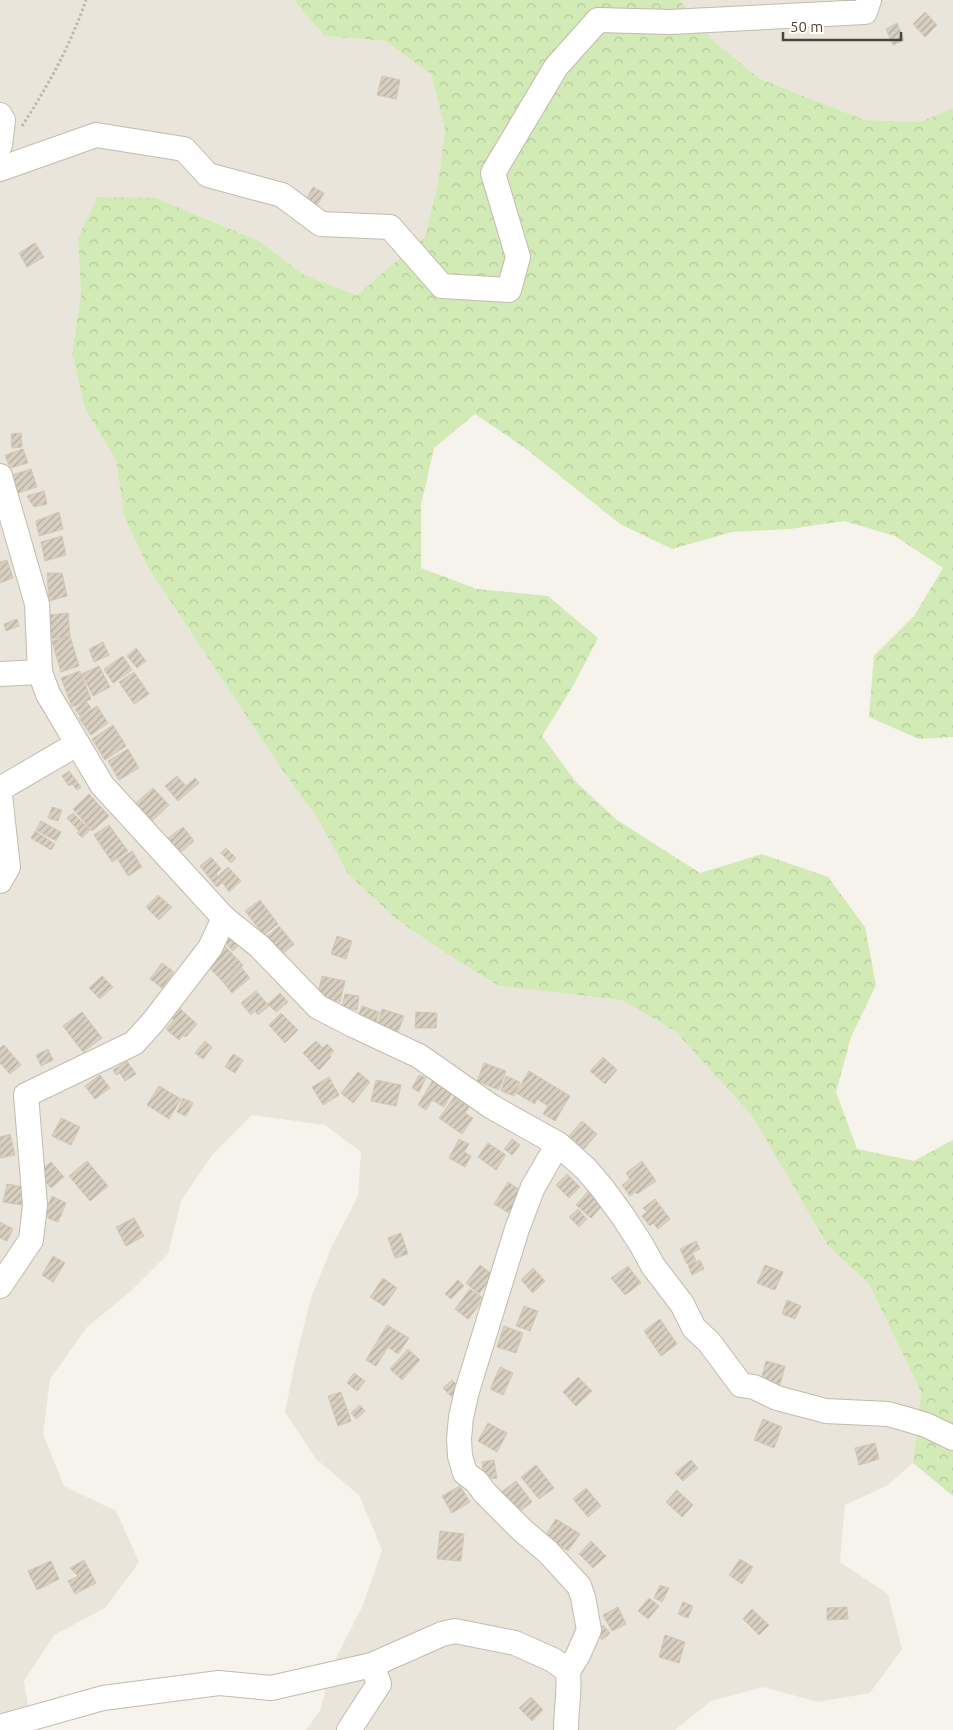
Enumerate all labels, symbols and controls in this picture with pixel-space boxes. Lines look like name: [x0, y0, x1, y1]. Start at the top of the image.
scale bar: [783, 10, 900, 42]
text: 50 m: [790, 18, 823, 35]

